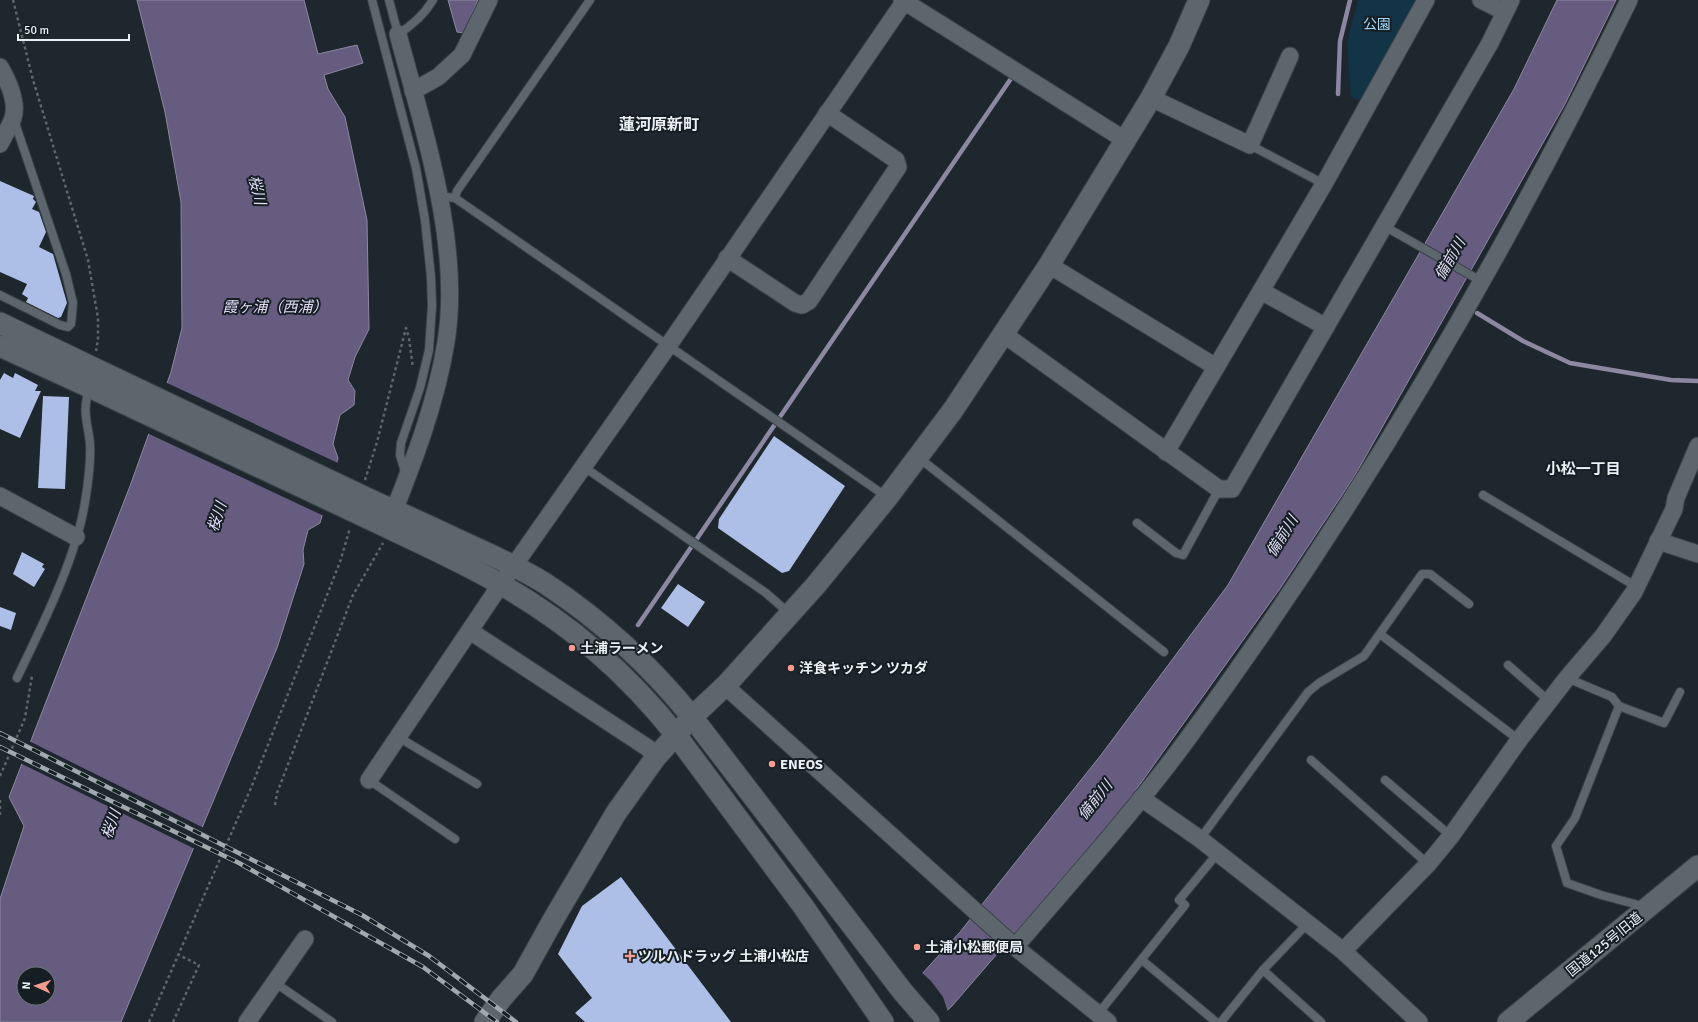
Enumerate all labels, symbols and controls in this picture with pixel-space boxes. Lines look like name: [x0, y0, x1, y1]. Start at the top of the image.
scale bar: [18, 16, 129, 42]
park label: 公園: [1363, 16, 1391, 33]
text: 50 m: [24, 23, 49, 38]
district label: 蓮河原新町: [619, 115, 699, 135]
water label: 桜川: [245, 173, 270, 209]
water label: 備前川: [1431, 233, 1470, 283]
water label: 霞ヶ浦（西浦）: [222, 298, 328, 316]
district label: 小松一丁目: [1545, 460, 1621, 478]
water label: 桜川: [204, 498, 231, 534]
water label: 備前川: [1262, 510, 1303, 560]
place label: 土浦ラーメン: [580, 640, 663, 657]
marker: 土浦ラーメン: [567, 643, 577, 653]
place label: 洋食キッチン ツカダ: [799, 660, 928, 677]
marker: 洋食キッチン ツカダ: [786, 663, 796, 673]
place label: ENEOS: [780, 756, 823, 773]
marker: ENEOS: [767, 759, 777, 769]
water label: 備前川: [1074, 775, 1117, 823]
water label: 桜川: [98, 805, 125, 841]
street label: 国道125号旧道: [1563, 909, 1646, 980]
place label: 土浦小松郵便局: [925, 939, 1023, 956]
marker: 土浦小松郵便局: [912, 942, 922, 952]
place label: ツルハドラッグ 土浦小松店: [638, 948, 809, 965]
marker: ツルハドラッグ 土浦小松店: [625, 951, 635, 961]
north arrow: [16, 966, 56, 1006]
text: N: [20, 981, 33, 990]

